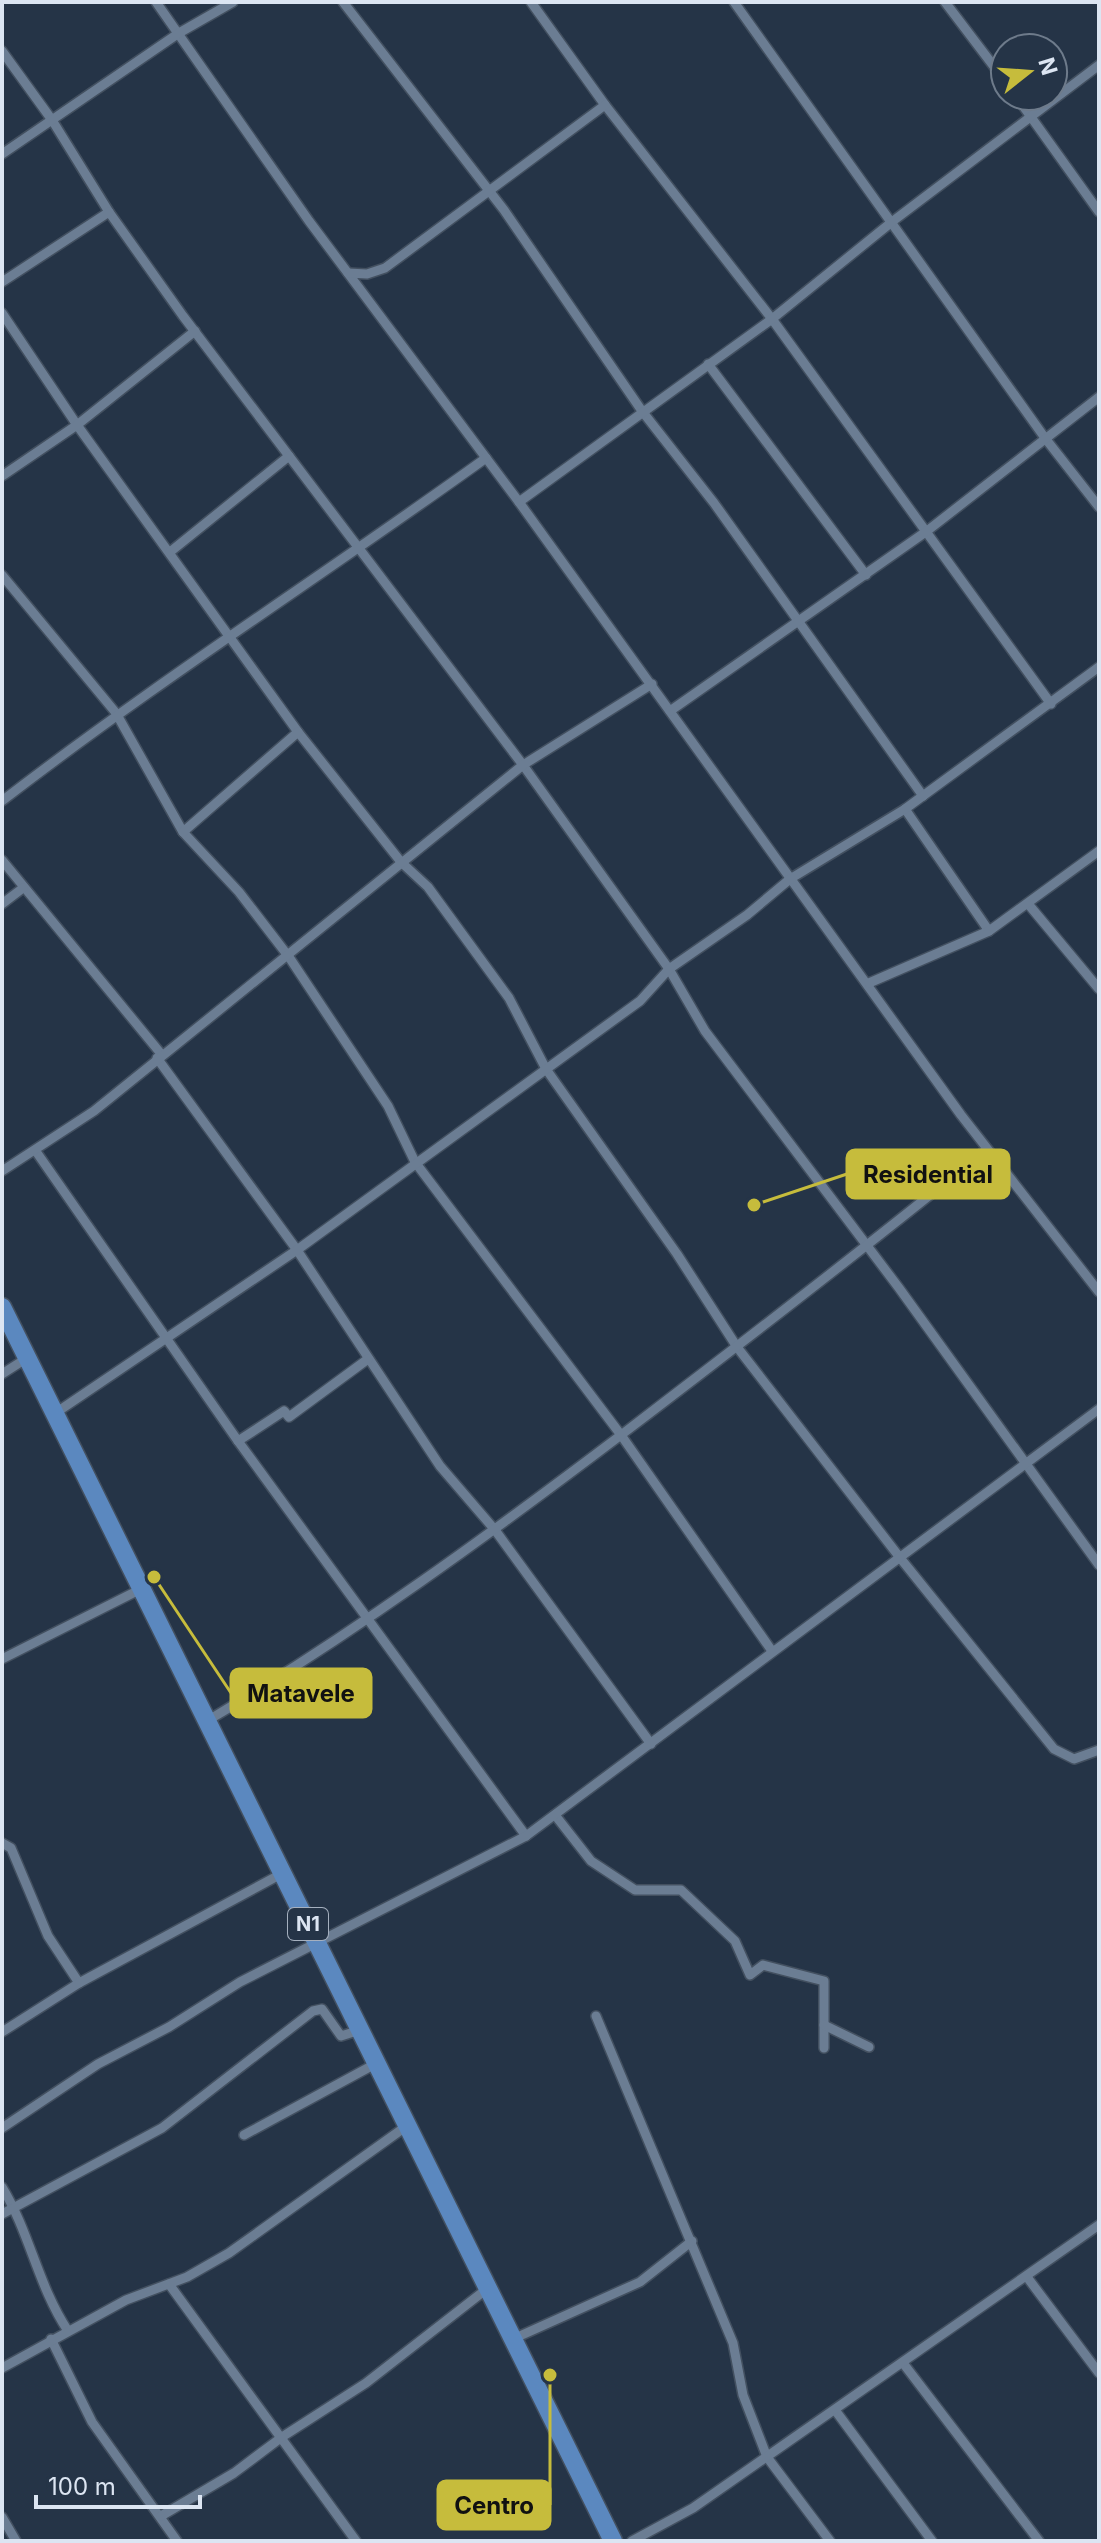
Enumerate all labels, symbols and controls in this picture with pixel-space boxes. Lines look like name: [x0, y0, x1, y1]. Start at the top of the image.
north arrow: [989, 32, 1069, 112]
text: N: [1033, 54, 1063, 78]
callout: Residential: [847, 1150, 1009, 1198]
text: Residential: [863, 1160, 993, 1189]
callout: Matavele: [231, 1669, 371, 1717]
text: Matavele: [247, 1679, 355, 1708]
road number: N1: [288, 1908, 328, 1940]
scale bar: [36, 2459, 200, 2509]
text: 100 m: [48, 2472, 116, 2501]
callout: Centro: [438, 2481, 550, 2529]
text: Centro: [454, 2491, 534, 2520]

